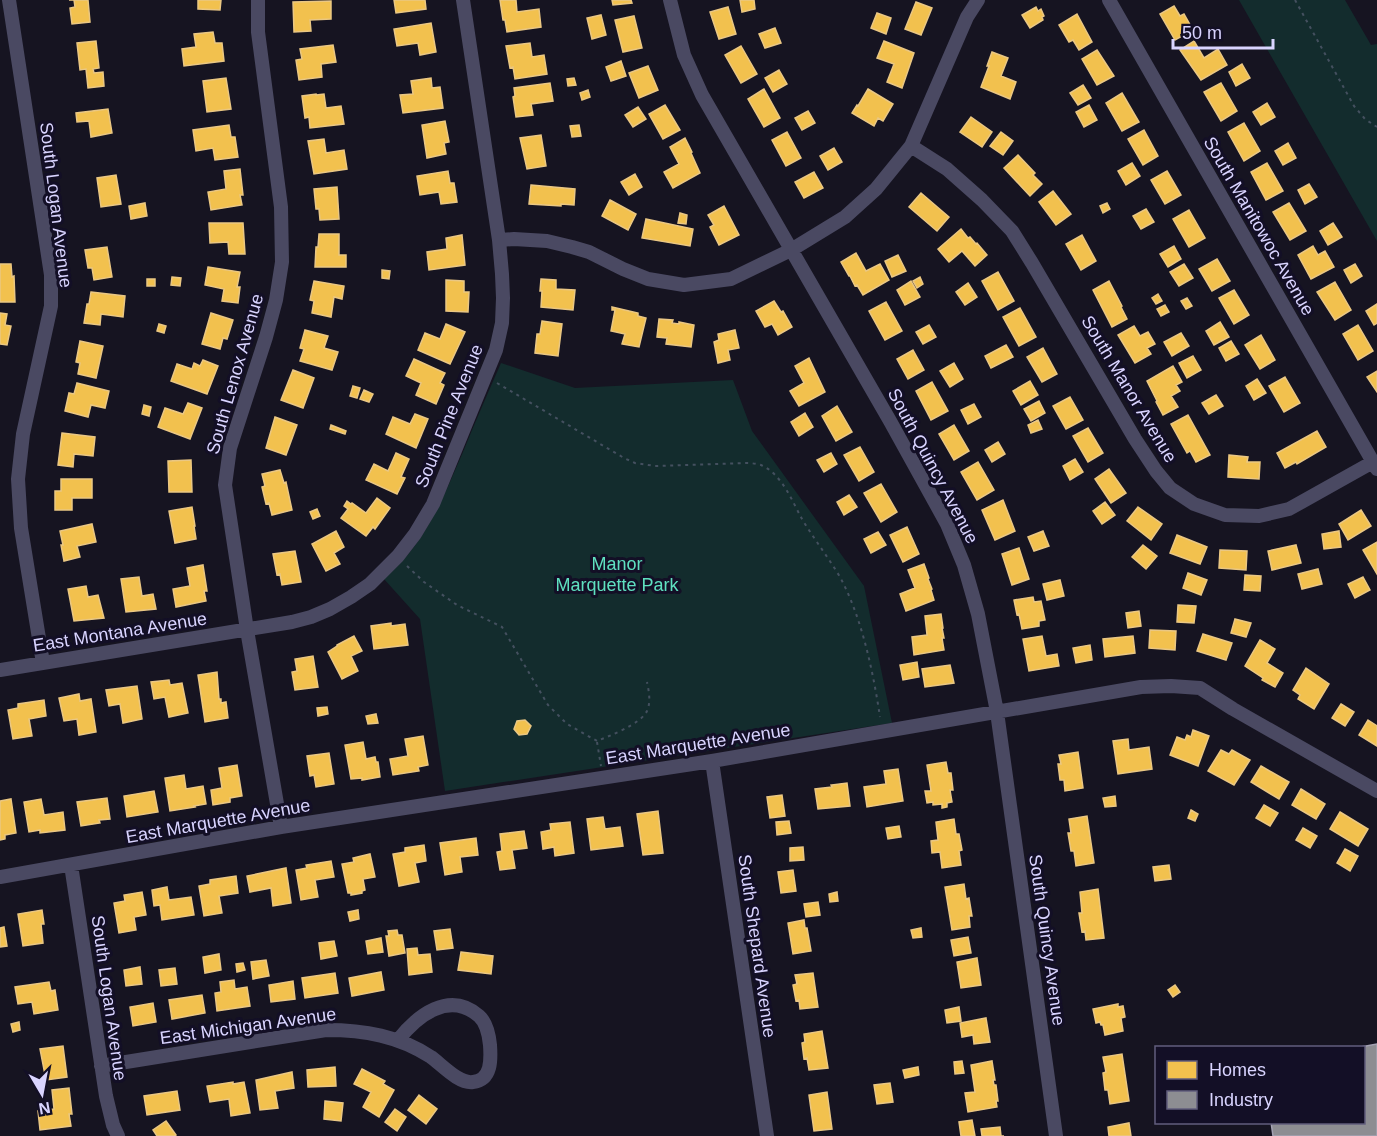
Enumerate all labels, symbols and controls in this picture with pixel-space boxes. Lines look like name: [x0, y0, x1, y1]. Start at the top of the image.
scale bar: [1173, 12, 1274, 50]
text: 50 m: [1182, 23, 1222, 43]
street label: South Logan Avenue: [36, 121, 76, 289]
street label: South Manitowoc Avenue: [1200, 133, 1318, 319]
street label: South Lenox Avenue: [203, 292, 267, 456]
street label: South Manor Avenue: [1077, 312, 1181, 466]
street label: South Pine Avenue: [411, 341, 487, 491]
street label: South Quincy Avenue: [884, 385, 982, 547]
park label: Manor Marquette Park: [555, 554, 680, 595]
street label: East Montana Avenue: [32, 608, 208, 656]
street label: East Marquette Avenue: [604, 720, 792, 768]
street label: East Marquette Avenue: [124, 795, 312, 847]
street label: South Shepard Avenue: [734, 853, 780, 1039]
street label: South Quincy Avenue: [1025, 853, 1069, 1027]
street label: South Logan Avenue: [87, 914, 131, 1082]
street label: East Michigan Avenue: [159, 1004, 337, 1048]
legend: [1155, 1046, 1365, 1124]
text: Homes: [1209, 1060, 1266, 1080]
north arrow: [12, 1064, 72, 1124]
text: Industry: [1209, 1090, 1273, 1110]
text: N: [37, 1099, 52, 1118]

